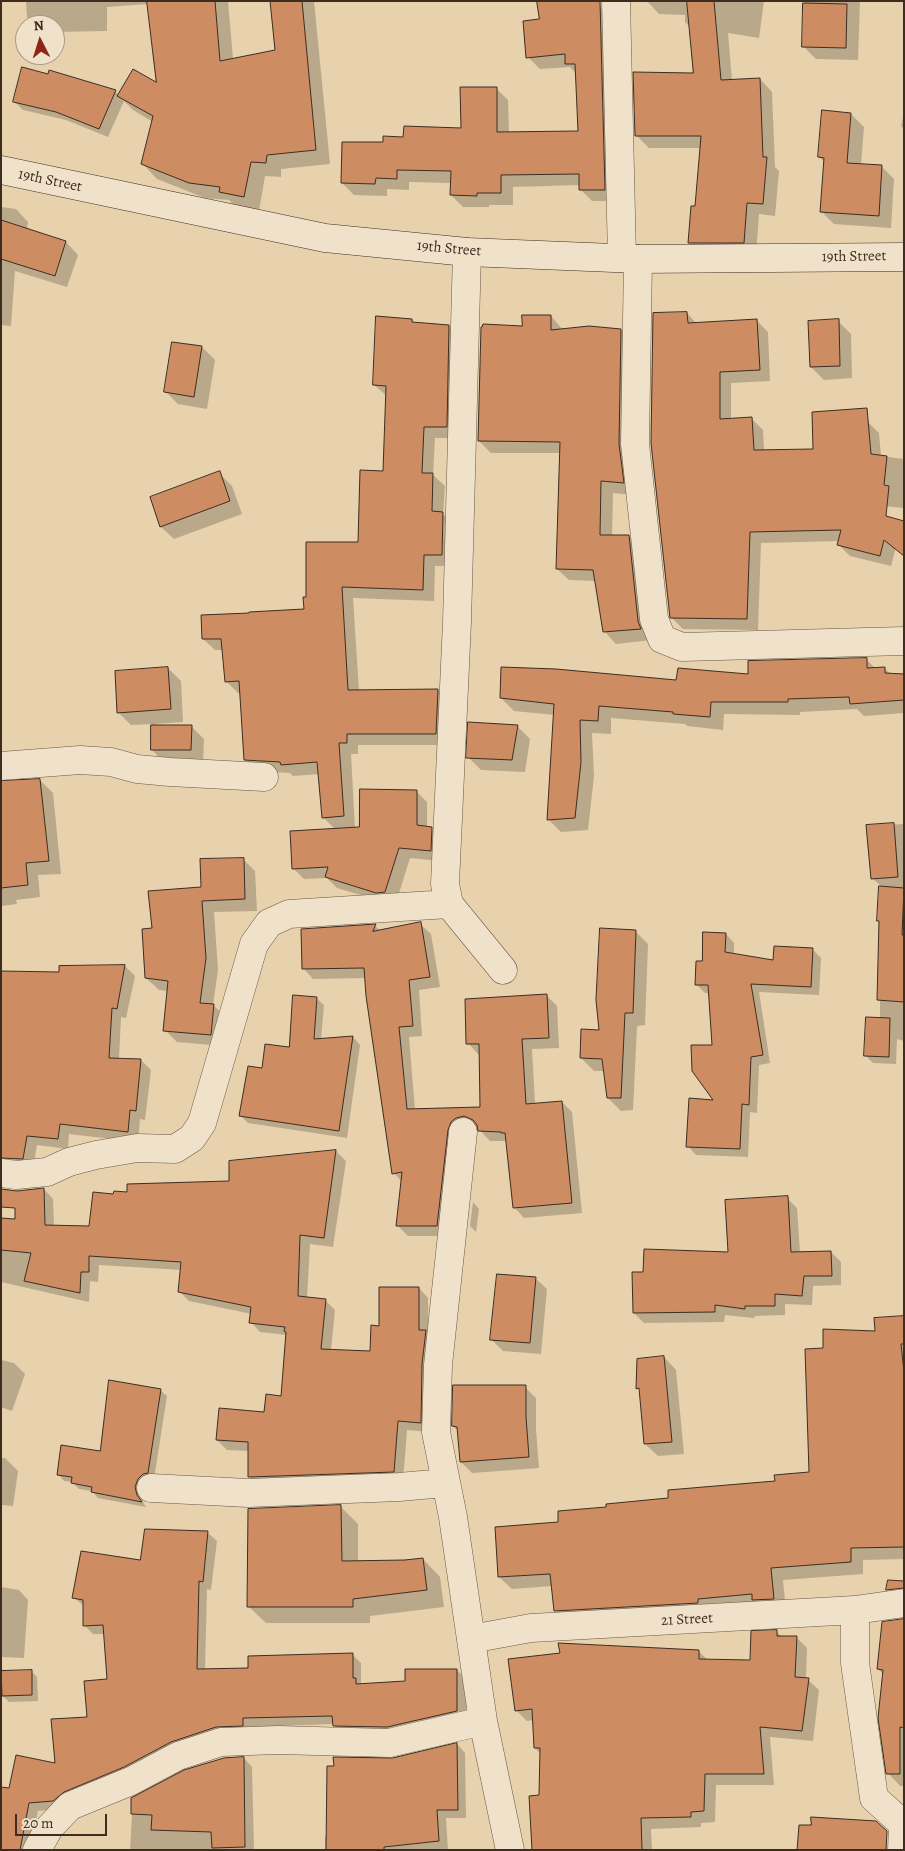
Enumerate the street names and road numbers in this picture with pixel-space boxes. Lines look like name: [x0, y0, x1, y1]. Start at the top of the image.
street label: 19th Street: [16, 165, 84, 197]
street label: 19th Street: [416, 237, 482, 261]
street label: 19th Street: [821, 247, 887, 267]
street label: 21 Street: [661, 1610, 713, 1630]

